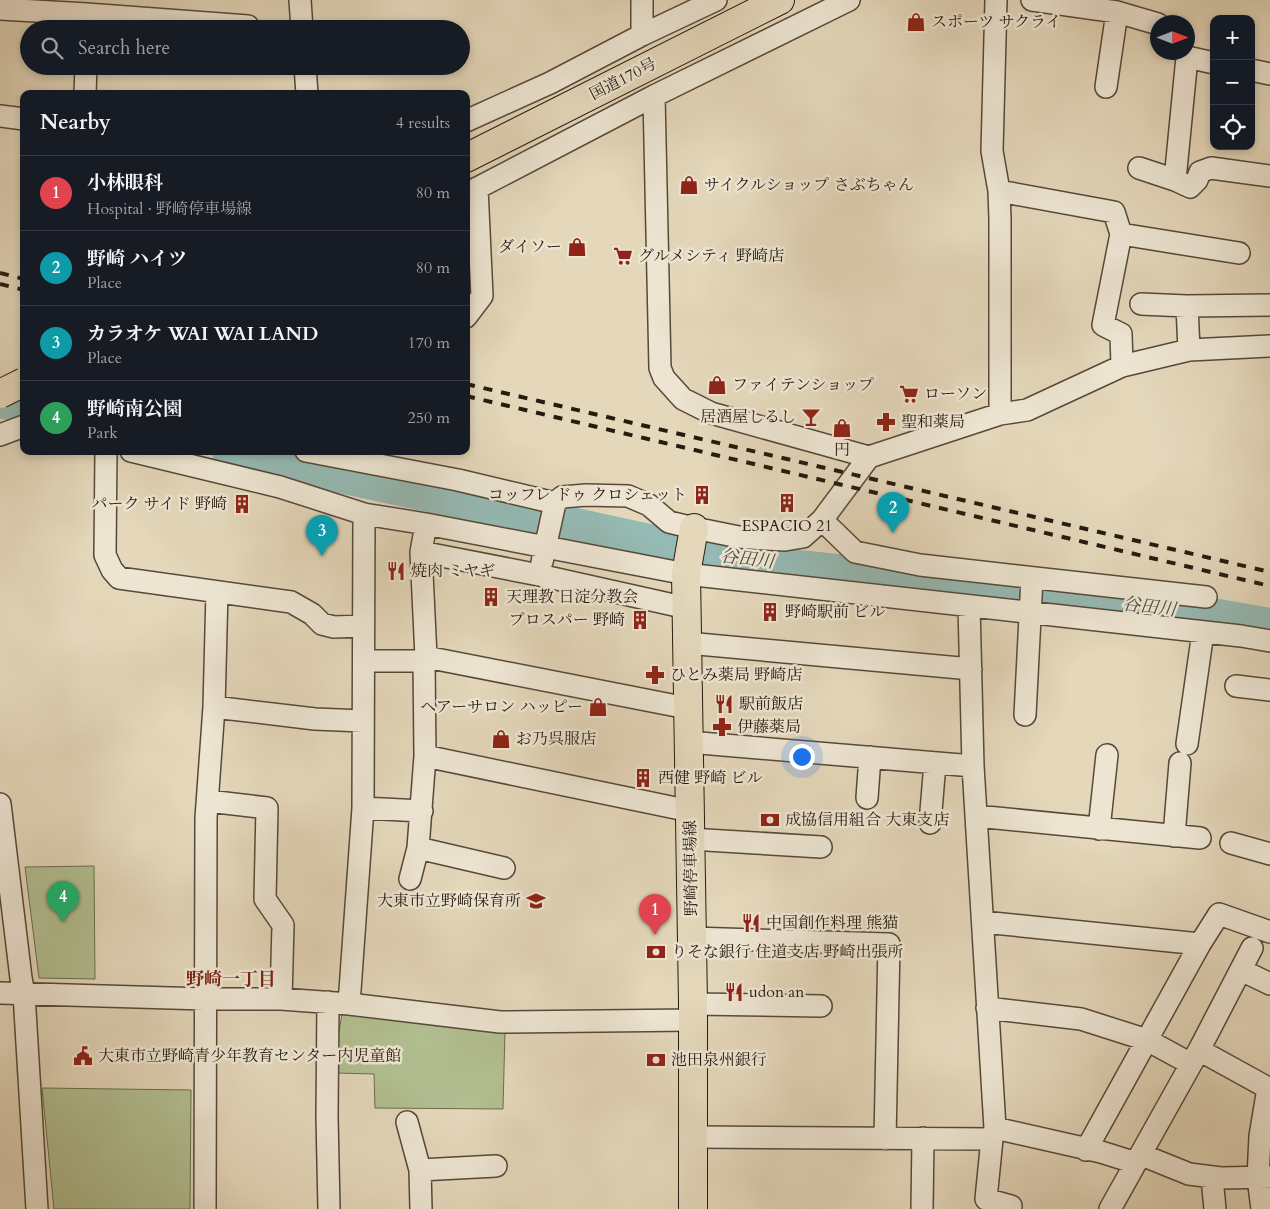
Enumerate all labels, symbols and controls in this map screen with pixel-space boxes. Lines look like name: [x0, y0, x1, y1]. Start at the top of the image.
shop icon: スポーツ サクライ: [905, 11, 927, 33]
place label: スポーツ サクライ: [931, 11, 1062, 33]
north arrow: [1150, 15, 1195, 60]
map controls: [1210, 15, 1255, 150]
button: +: [1210, 15, 1255, 60]
search box: [20, 20, 470, 75]
icon: search: [38, 34, 66, 62]
text: Search here: [78, 35, 170, 61]
street label: 国道170号: [586, 53, 660, 105]
button: −: [1210, 60, 1255, 105]
button: locate: [1210, 105, 1255, 150]
text: Nearby: [40, 108, 111, 137]
text: 4 results: [396, 112, 450, 134]
text: 小林眼科: [87, 170, 163, 196]
shop icon: サイクルショップ さぶちゃん: [678, 174, 700, 196]
place label: サイクルショップ さぶちゃん: [704, 174, 914, 196]
text: 1: [52, 182, 60, 204]
text: 80 m: [416, 182, 450, 204]
text: Hospital · 野崎停車場線: [87, 198, 252, 220]
place label: ダイソー: [498, 236, 562, 258]
shop icon: ダイソー: [566, 236, 588, 258]
supermarket icon: グルメシティ 野崎店: [612, 245, 634, 267]
place label: グルメシティ 野崎店: [638, 245, 784, 267]
text: 野崎 ハイツ: [87, 246, 187, 272]
text: 2: [52, 257, 60, 279]
text: 80 m: [416, 257, 450, 279]
text: Place: [87, 272, 122, 294]
text: カラオケ WAI WAI LAND: [87, 321, 318, 347]
text: 3: [52, 332, 60, 354]
text: 170 m: [408, 332, 450, 354]
text: Place: [87, 347, 122, 369]
shop icon: ファイテンショップ: [706, 374, 728, 396]
place label: ファイテンショップ: [732, 374, 874, 396]
supermarket icon: ローソン: [898, 383, 920, 405]
place label: ローソン: [924, 383, 987, 405]
text: 野崎南公園: [87, 396, 182, 422]
place label: 居酒屋しるし: [700, 406, 796, 428]
bar icon: 居酒屋しるし: [800, 406, 822, 428]
text: 4: [52, 407, 60, 429]
text: 250 m: [408, 407, 450, 429]
pharmacy icon: 聖和薬局: [875, 411, 897, 433]
place label: 聖和薬局: [901, 411, 965, 433]
shop icon: 円: [831, 417, 853, 439]
text: Park: [87, 422, 118, 444]
place label: 円: [834, 439, 850, 461]
place label: コッフレ ドゥ クロシェット: [488, 484, 687, 506]
building icon: コッフレ ドゥ クロシェット: [691, 484, 713, 506]
building icon: ESPACIO 21: [776, 492, 798, 514]
pin: 2: [877, 492, 909, 533]
place label: パーク サイド 野崎: [92, 493, 227, 515]
building icon: パーク サイド 野崎: [231, 493, 253, 515]
pin: 3: [306, 515, 338, 556]
place label: ESPACIO 21: [742, 515, 832, 537]
water label: 谷田川: [719, 543, 777, 575]
restaurant icon: 焼肉 ミヤギ: [385, 560, 407, 582]
place label: 焼肉 ミヤギ: [411, 560, 495, 582]
building icon: 天理教 日淀分教会: [480, 586, 502, 608]
place label: 天理教 日淀分教会: [506, 586, 638, 608]
water label: 谷田川: [1121, 591, 1179, 623]
building icon: 野崎駅前 ビル: [759, 601, 781, 623]
place label: 野崎駅前 ビル: [785, 601, 885, 623]
place label: プロスパー 野崎: [509, 609, 625, 631]
building icon: プロスパー 野崎: [629, 609, 651, 631]
pharmacy icon: ひとみ薬局 野崎店: [644, 664, 666, 686]
place label: ひとみ薬局 野崎店: [670, 664, 802, 686]
restaurant icon: 駅前飯店: [713, 693, 735, 715]
place label: 駅前飯店: [739, 693, 803, 715]
place label: ヘアーサロン ハッピー: [420, 696, 583, 718]
shop icon: ヘアーサロン ハッピー: [587, 696, 609, 718]
pharmacy icon: 伊藤薬局: [711, 716, 733, 738]
place label: 伊藤薬局: [737, 716, 801, 738]
shop icon: お乃呉服店: [490, 728, 512, 750]
place label: お乃呉服店: [516, 728, 596, 750]
your location: [789, 744, 815, 770]
building icon: 西健 野崎 ビル: [632, 767, 654, 789]
place label: 西健 野崎 ビル: [658, 767, 763, 789]
bank icon: 成協信用組合 大東支店: [759, 809, 781, 831]
place label: 成協信用組合 大東支店: [785, 809, 949, 831]
street label: 野崎停車場線: [679, 820, 703, 916]
pin: 4: [47, 881, 79, 922]
place label: 大東市立野崎保育所: [377, 890, 521, 912]
school or university icon: 大東市立野崎保育所: [525, 890, 547, 912]
pin: 1: [639, 894, 671, 935]
restaurant icon: 中国創作料理 熊猫: [740, 912, 762, 934]
place label: 中国創作料理 熊猫: [766, 912, 898, 934]
bank icon: りそな銀行 住道支店 野崎出張所: [645, 941, 667, 963]
place label: りそな銀行 住道支店 野崎出張所: [671, 941, 904, 963]
district label: 野崎一丁目: [186, 967, 276, 992]
restaurant icon: udon an: [723, 981, 745, 1003]
place label: udon an: [749, 981, 804, 1003]
public building icon: 大東市立野崎青少年教育センター内児童館: [72, 1045, 94, 1067]
place label: 大東市立野崎青少年教育センター内児童館: [98, 1045, 401, 1067]
bank icon: 池田泉州銀行: [645, 1049, 667, 1071]
place label: 池田泉州銀行: [671, 1049, 767, 1071]

